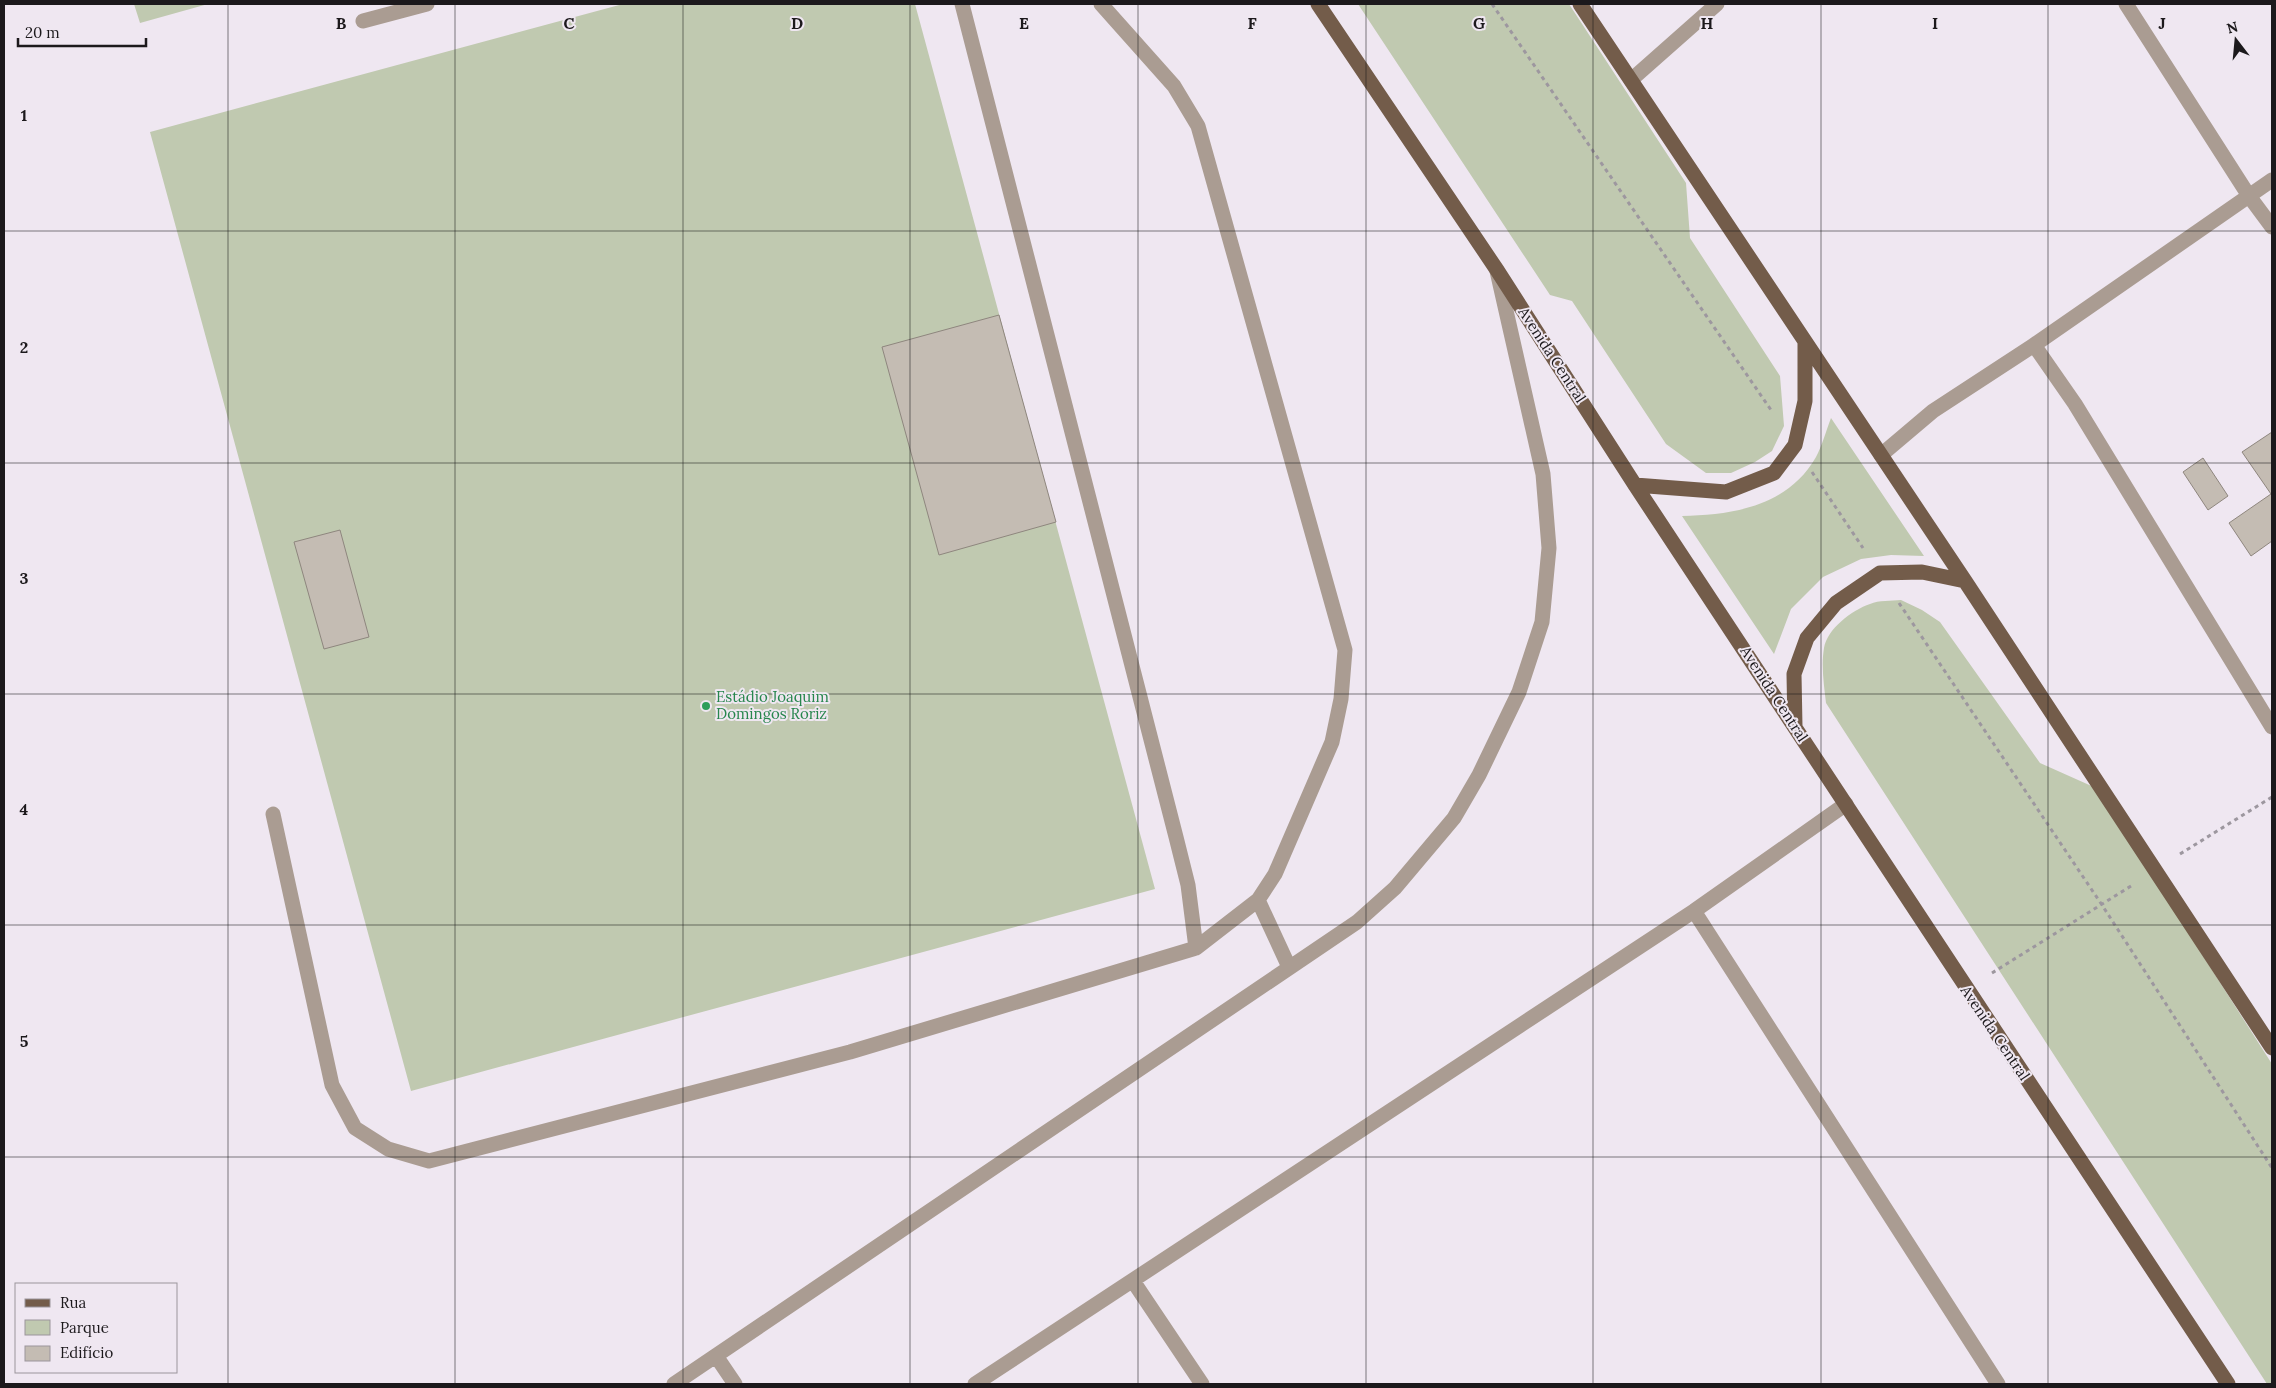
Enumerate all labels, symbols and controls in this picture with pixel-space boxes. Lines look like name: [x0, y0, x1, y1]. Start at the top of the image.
text: B: [336, 13, 347, 33]
text: C: [563, 13, 575, 33]
text: D: [791, 13, 803, 33]
text: E: [1019, 13, 1029, 33]
text: F: [1247, 13, 1257, 33]
text: G: [1473, 13, 1485, 33]
text: H: [1701, 13, 1714, 33]
text: I: [1932, 13, 1938, 33]
text: J: [2158, 13, 2166, 33]
scale bar: [18, 15, 145, 47]
north arrow: [2211, 15, 2261, 65]
text: N: [2225, 17, 2240, 38]
text: 20 m: [25, 23, 60, 42]
text: 1: [21, 105, 27, 125]
street label: Avenida Central: [1514, 302, 1590, 406]
text: 2: [20, 337, 28, 357]
text: 3: [20, 568, 29, 588]
street label: Avenida Central: [1736, 641, 1812, 745]
place label: Estádio Joaquim Domingos Roriz: [716, 687, 829, 723]
marker: Estádio Joaquim Domingos Roriz: [700, 700, 712, 712]
text: 4: [20, 799, 29, 819]
street label: Avenida Central: [1956, 981, 2034, 1084]
text: 5: [20, 1031, 29, 1051]
legend: [15, 1283, 178, 1373]
text: Rua: [60, 1293, 86, 1312]
text: Parque: [60, 1318, 109, 1337]
text: Edifício: [60, 1343, 113, 1362]

